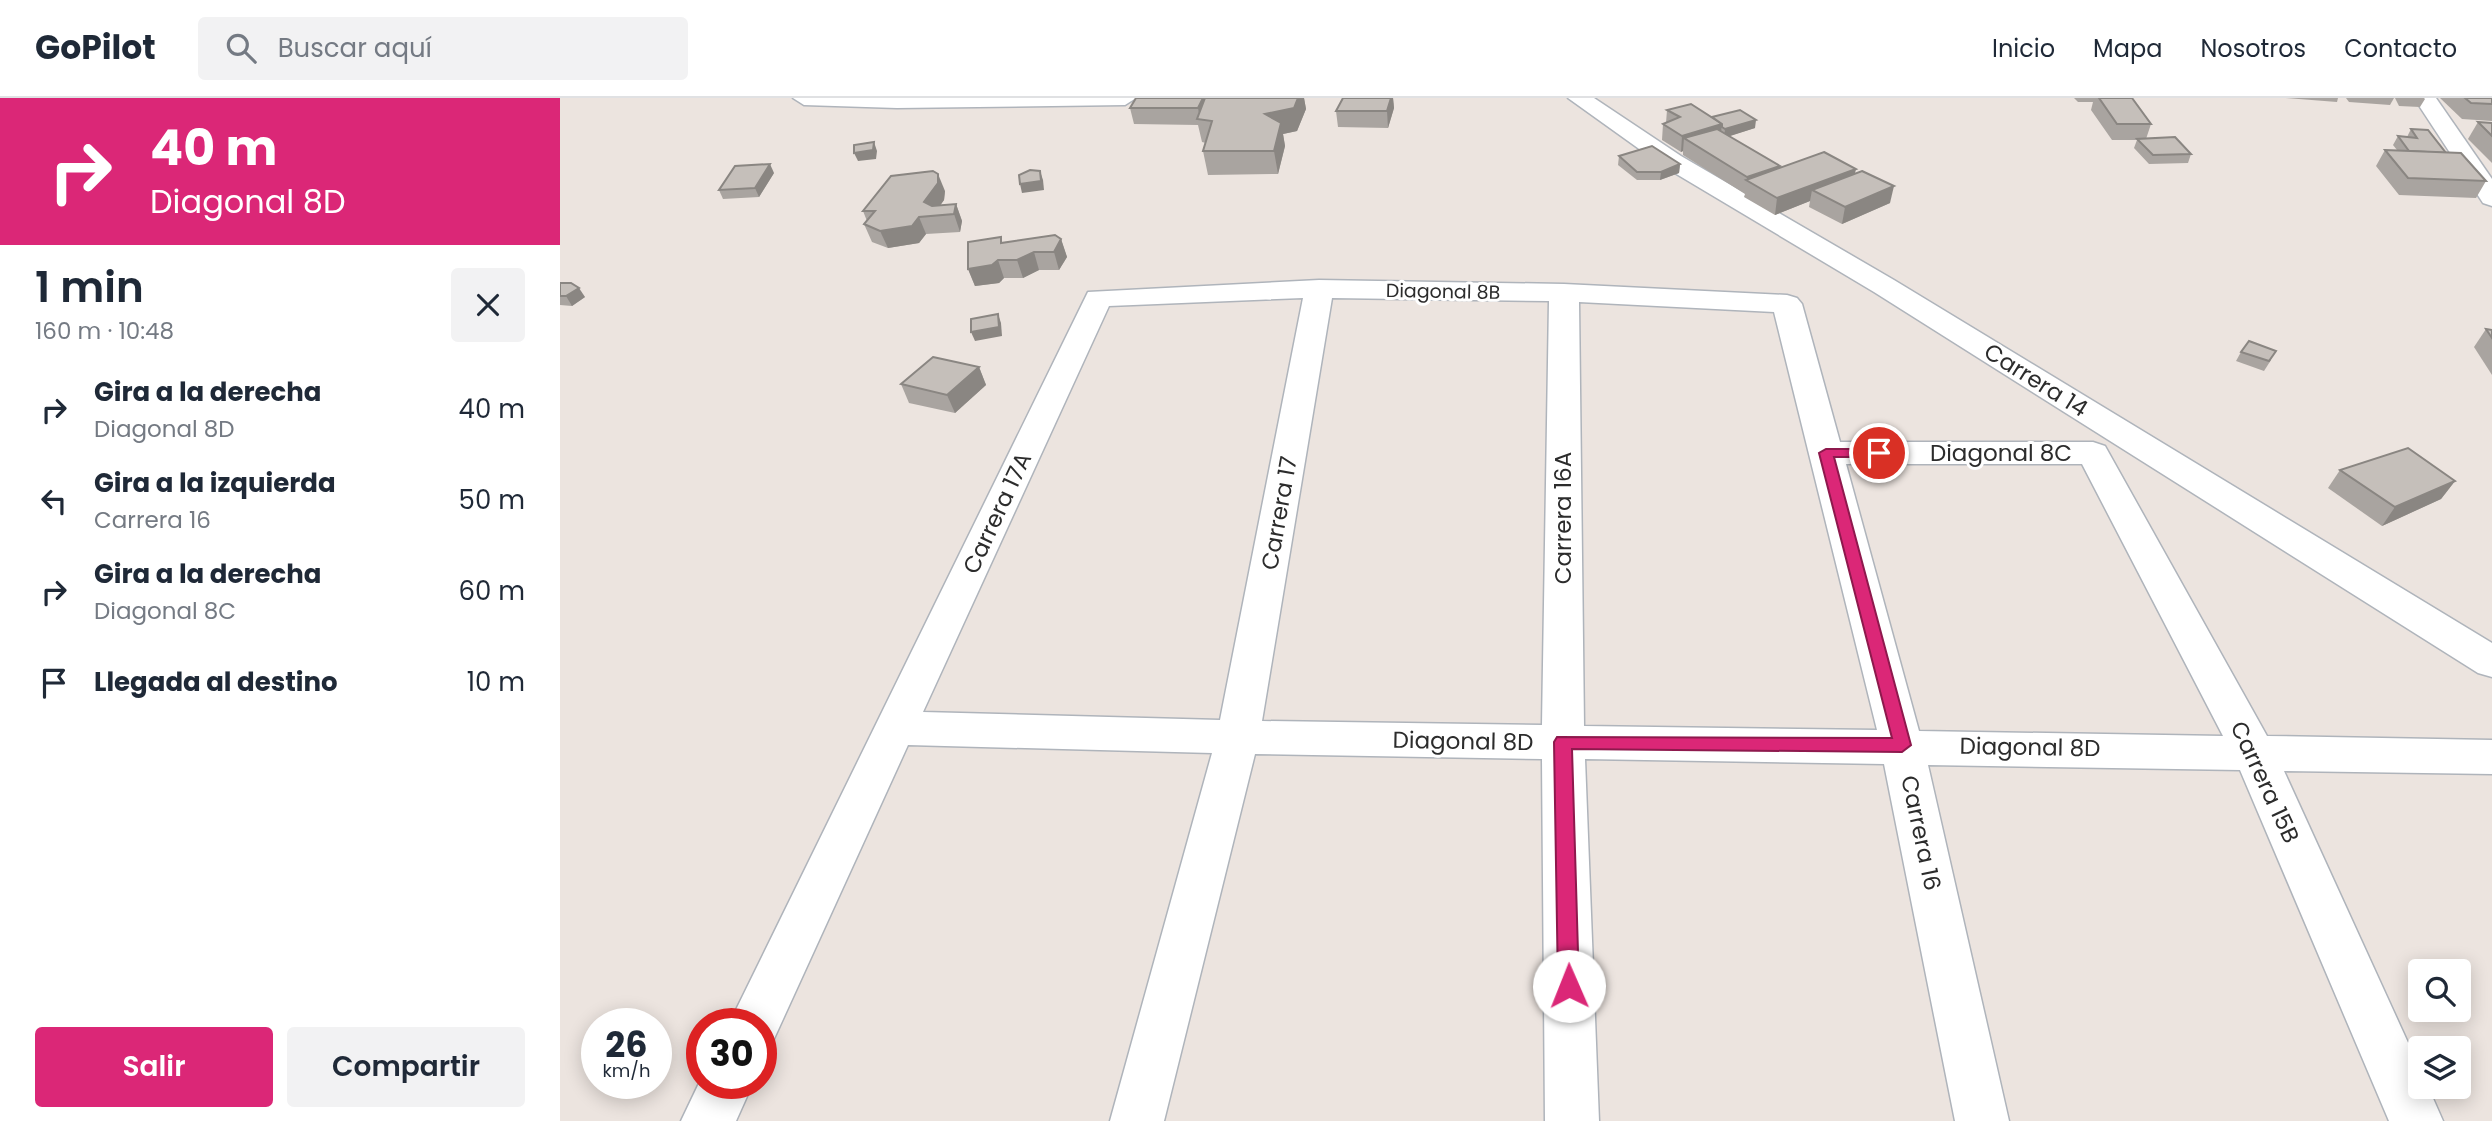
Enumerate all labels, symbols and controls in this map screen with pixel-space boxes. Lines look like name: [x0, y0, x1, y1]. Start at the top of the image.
search box: [198, 17, 688, 80]
text: GoPilot: [35, 24, 156, 71]
icon: search: [222, 29, 260, 67]
text: Buscar aquí: [278, 30, 432, 66]
text: Inicio: [1992, 32, 2055, 65]
text: Mapa: [2093, 32, 2162, 65]
text: Nosotros: [2200, 32, 2306, 65]
text: Contacto: [2344, 32, 2457, 65]
text: 40 m: [150, 114, 277, 182]
icon: right: [35, 126, 126, 217]
text: Diagonal 8D: [150, 179, 346, 224]
text: 1 min: [35, 258, 144, 317]
button: close: [451, 268, 525, 342]
street label: Diagonal 8B: [1386, 277, 1500, 306]
text: 160 m · 10:48: [35, 315, 174, 347]
street label: Carrera 14: [1978, 335, 2094, 425]
text: Gira a la derecha: [94, 374, 322, 410]
icon: right: [35, 391, 73, 429]
text: 40 m: [459, 391, 525, 427]
text: Diagonal 8D: [94, 413, 235, 445]
pin: [1849, 423, 1909, 483]
icon: arrive: [1860, 434, 1898, 472]
street label: Diagonal 8C: [1930, 437, 2072, 469]
street label: Carrera 17A: [955, 447, 1039, 579]
street label: Carrera 16A: [1547, 452, 1579, 584]
street label: Carrera 17: [1253, 454, 1305, 572]
text: Gira a la izquierda: [94, 465, 336, 501]
icon: left: [35, 482, 73, 520]
text: 50 m: [459, 482, 525, 518]
text: Carrera 16: [94, 504, 211, 536]
text: Gira a la derecha: [94, 556, 322, 592]
icon: right: [35, 573, 73, 611]
text: 60 m: [458, 573, 525, 609]
text: Diagonal 8C: [94, 595, 236, 627]
icon: arrive: [35, 664, 73, 702]
text: Llegada al destino: [94, 664, 338, 700]
text: 10 m: [467, 664, 525, 700]
street label: Carrera 15B: [2223, 716, 2307, 848]
street label: Diagonal 8D: [1392, 724, 1534, 758]
street label: Diagonal 8D: [1959, 730, 2101, 764]
street label: Carrera 16: [1893, 772, 1949, 894]
position arrow: [1532, 949, 1606, 1023]
map controls: [2408, 959, 2471, 1099]
button: search: [2408, 959, 2471, 1022]
speed limit sign: 30: [686, 1008, 777, 1099]
text: 26: [605, 1020, 648, 1069]
button: Salir: [35, 1027, 273, 1107]
button: Compartir: [287, 1027, 525, 1107]
button: layers: [2408, 1036, 2471, 1099]
text: km/h: [603, 1058, 650, 1083]

